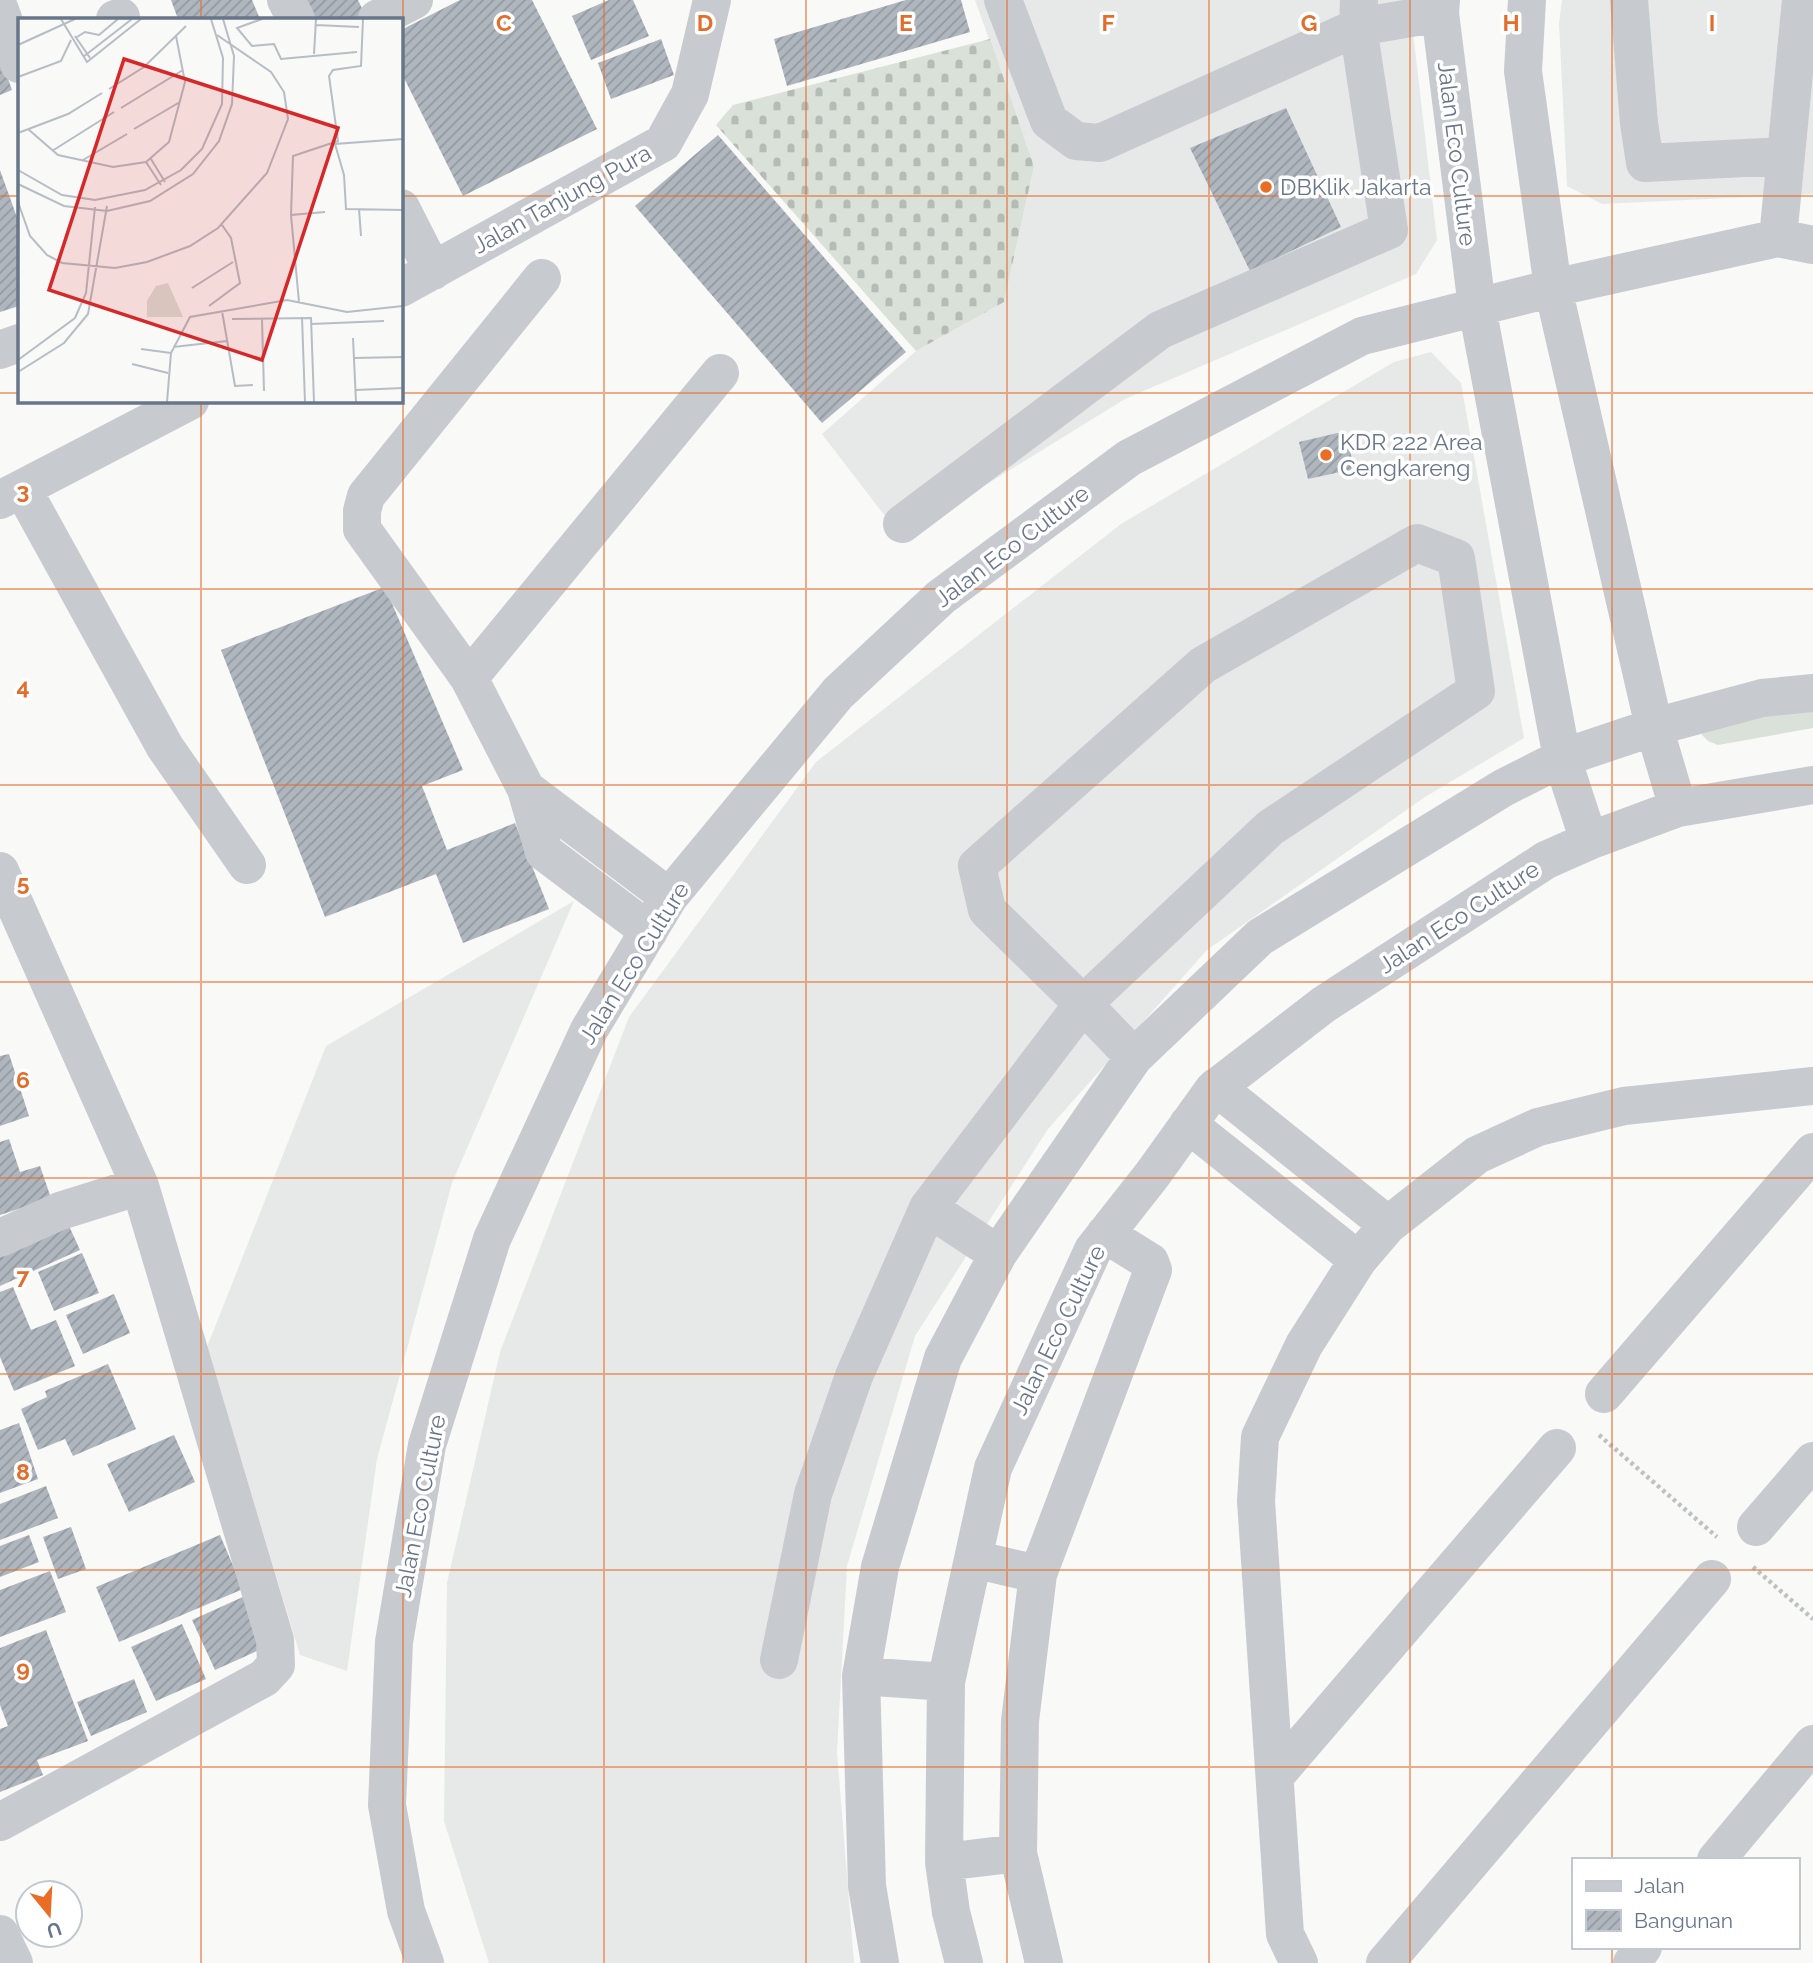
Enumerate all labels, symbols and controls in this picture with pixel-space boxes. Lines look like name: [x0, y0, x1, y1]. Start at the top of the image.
text: C: [496, 9, 512, 36]
text: D: [697, 9, 713, 36]
text: E: [899, 9, 913, 36]
text: F: [1101, 9, 1115, 36]
text: G: [1301, 9, 1317, 36]
text: H: [1502, 9, 1520, 36]
text: I: [1709, 9, 1715, 36]
inset map: [18, 18, 402, 402]
street label: Jalan Eco Culture: [1433, 60, 1482, 248]
street label: Jalan Tanjung Pura: [468, 138, 655, 259]
place label: DBKlik Jakarta: [1280, 173, 1432, 200]
marker: DBKlik Jakarta: [1258, 179, 1274, 195]
place label: KDR 222 Area Cengkareng: [1340, 428, 1483, 481]
marker: KDR 222 Area Cengkareng: [1318, 447, 1334, 463]
text: 3: [17, 477, 29, 504]
street label: Jalan Eco Culture: [930, 479, 1094, 612]
text: 4: [16, 673, 30, 700]
street label: Jalan Eco Culture: [1374, 855, 1544, 978]
text: 5: [17, 869, 30, 896]
street label: Jalan Eco Culture: [573, 877, 694, 1049]
text: 6: [16, 1066, 30, 1093]
street label: Jalan Eco Culture: [1005, 1241, 1110, 1419]
text: 7: [17, 1262, 30, 1289]
street label: Jalan Eco Culture: [389, 1412, 450, 1600]
text: 8: [16, 1458, 30, 1485]
text: 9: [16, 1655, 30, 1682]
legend: [1572, 1858, 1799, 1949]
text: Jalan: [1634, 1873, 1685, 1898]
north arrow: [14, 1879, 84, 1949]
text: Bangunan: [1634, 1908, 1733, 1933]
text: U: [44, 1918, 64, 1943]

